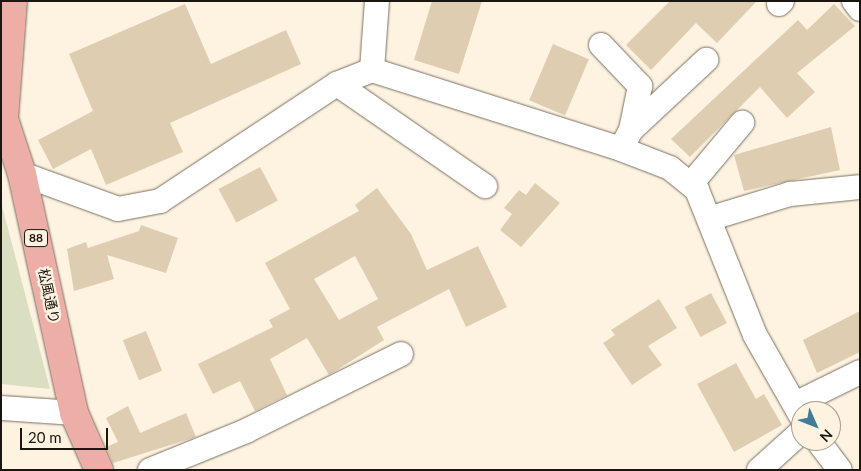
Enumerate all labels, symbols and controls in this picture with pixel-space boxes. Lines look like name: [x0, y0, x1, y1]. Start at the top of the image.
road number: 88: [24, 228, 48, 248]
street label: 松風通り: [35, 267, 63, 325]
north arrow: [791, 401, 841, 451]
scale bar: [22, 418, 110, 450]
text: N: [817, 426, 836, 446]
text: 20 m: [28, 428, 62, 446]

